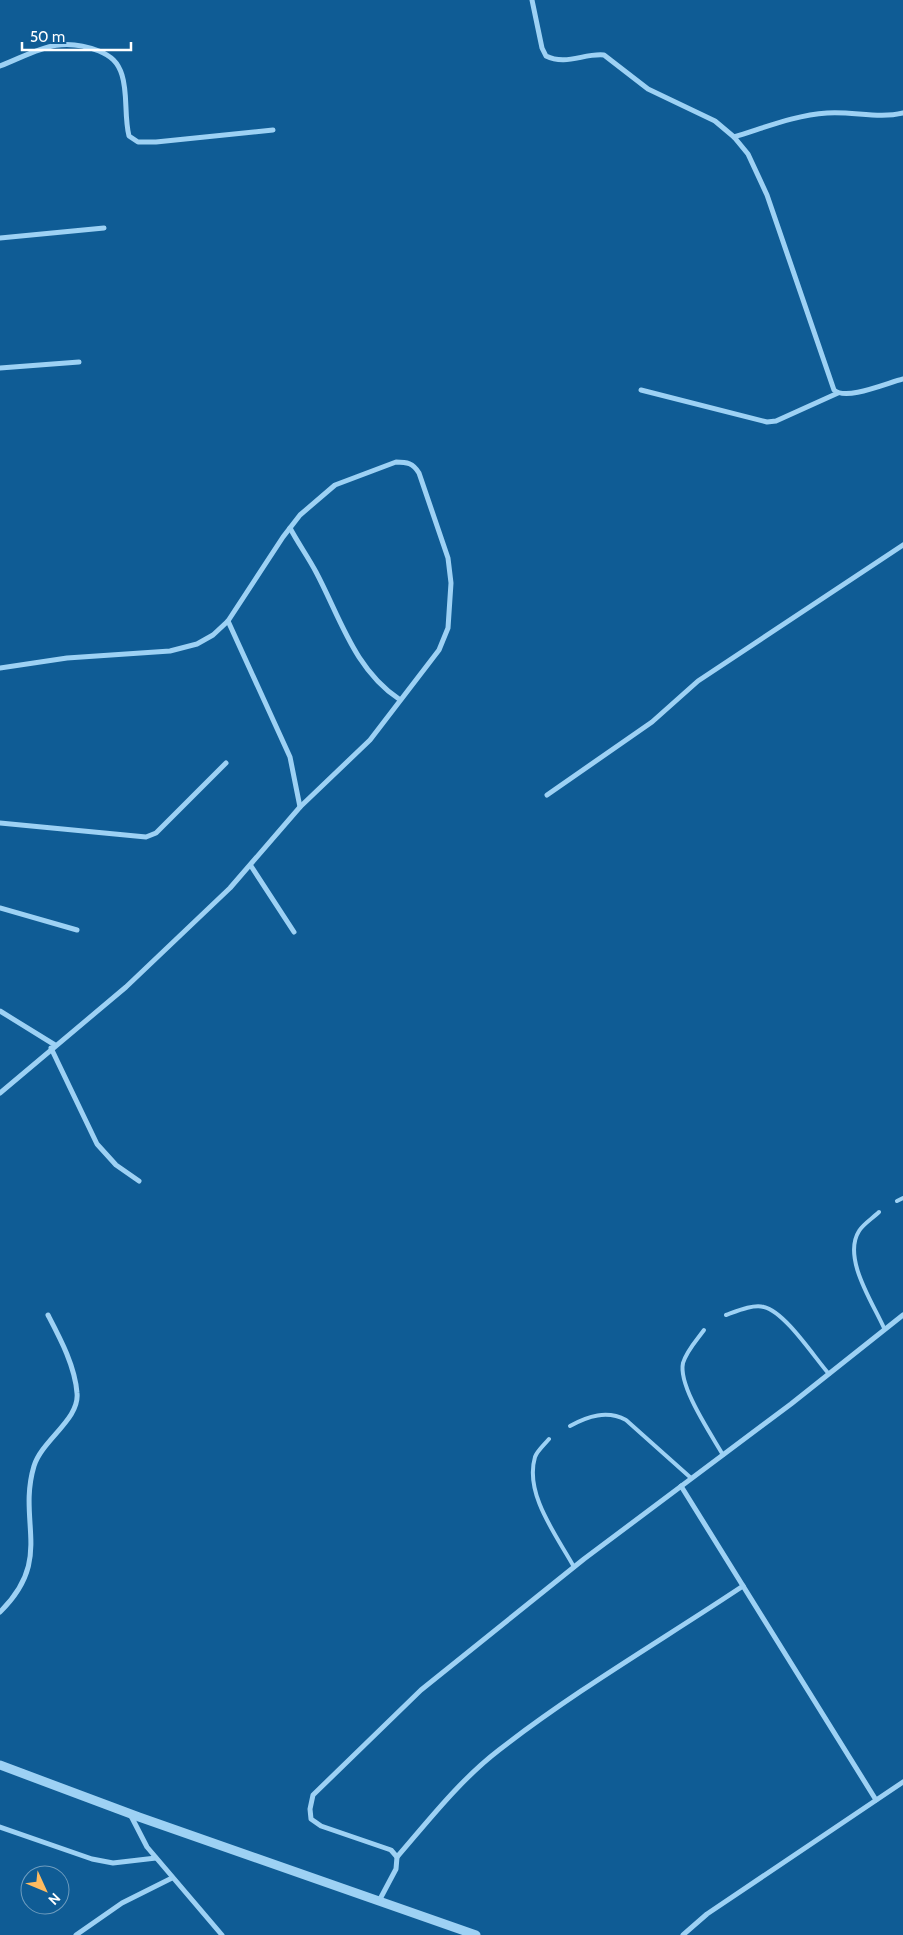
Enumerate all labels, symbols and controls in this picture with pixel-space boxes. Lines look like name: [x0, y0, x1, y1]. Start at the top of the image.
scale bar: [22, 20, 131, 52]
text: 50 m: [30, 28, 65, 46]
north arrow: [20, 1865, 70, 1915]
text: N: [44, 1889, 64, 1909]

